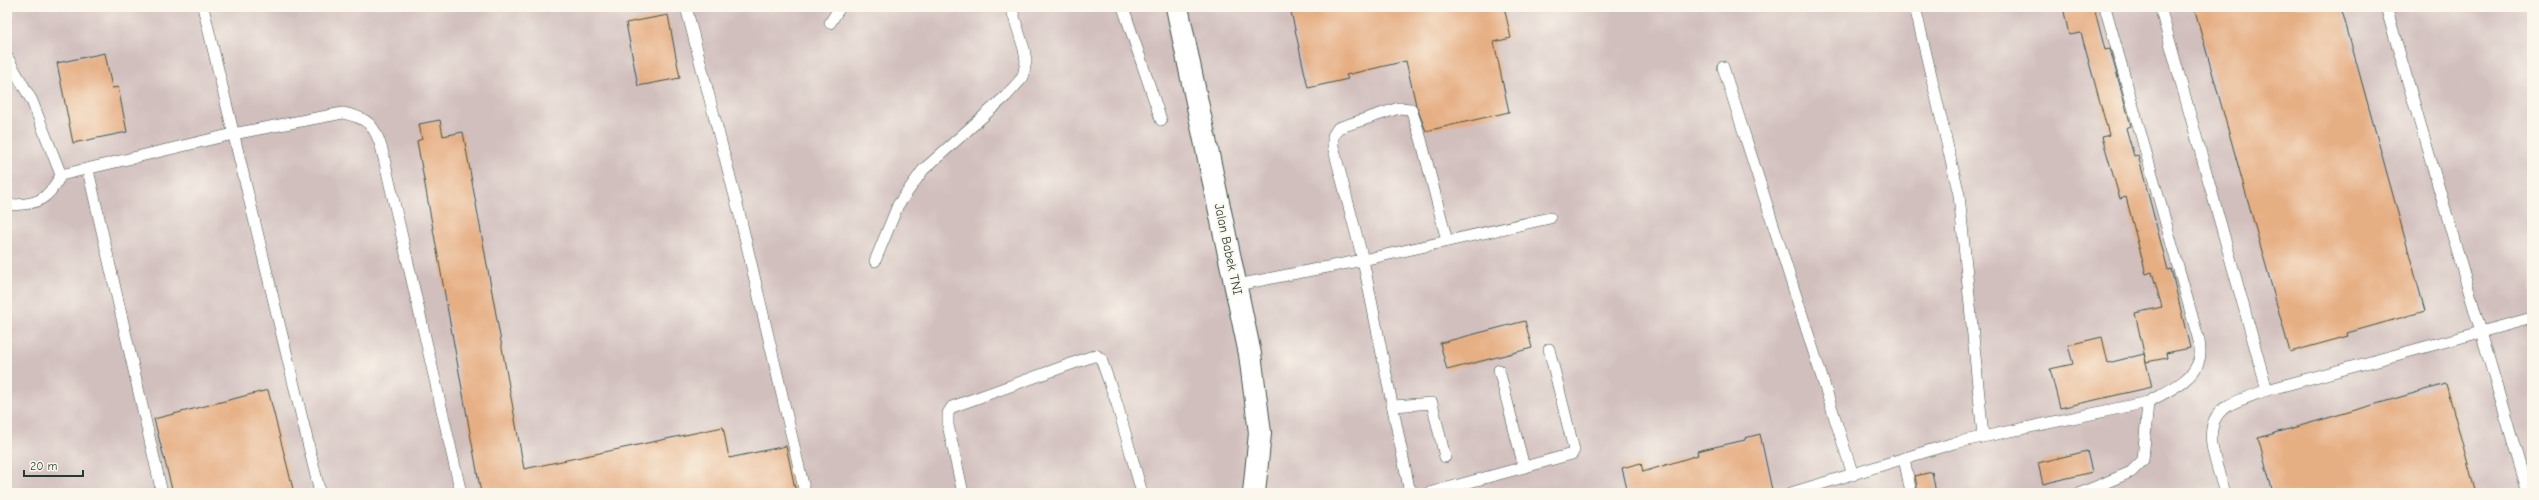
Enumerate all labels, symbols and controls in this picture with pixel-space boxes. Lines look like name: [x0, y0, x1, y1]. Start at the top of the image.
street label: Jalan Babek TNI: [1212, 202, 1246, 296]
scale bar: [24, 452, 83, 478]
text: 20 m: [30, 459, 58, 473]

